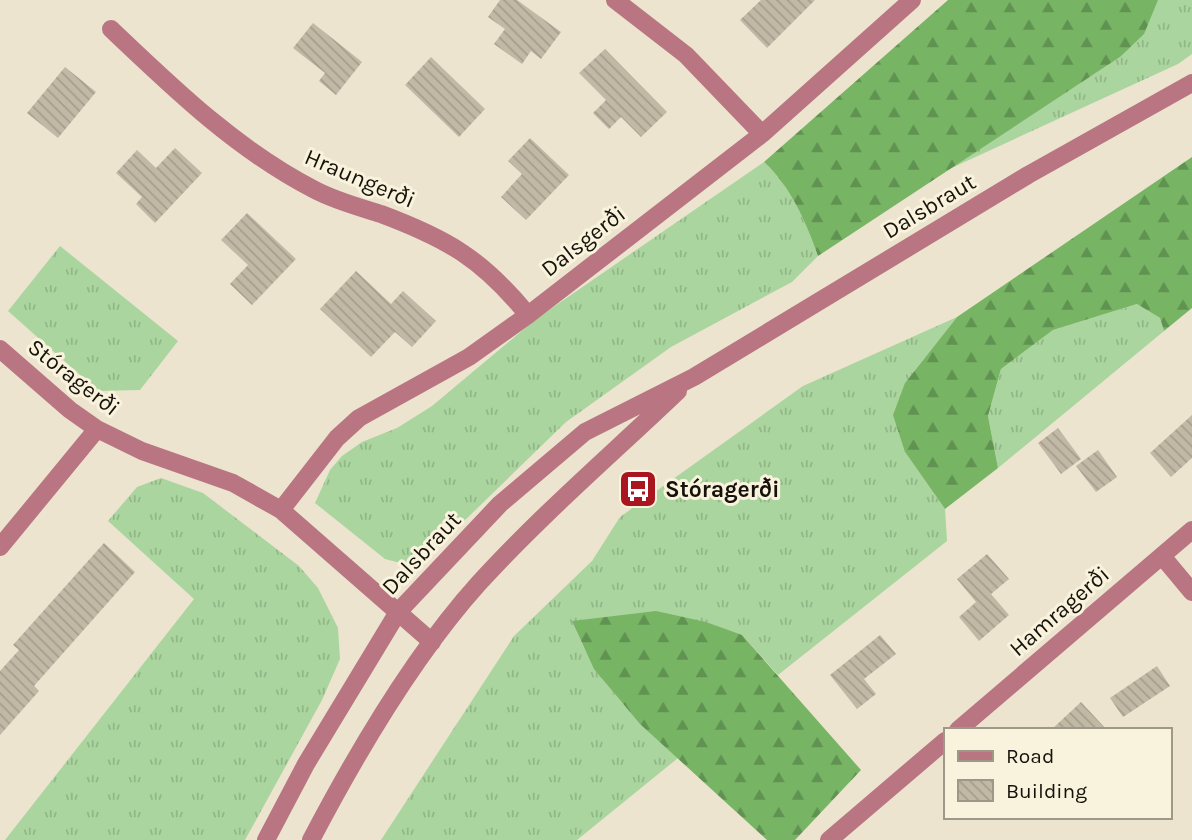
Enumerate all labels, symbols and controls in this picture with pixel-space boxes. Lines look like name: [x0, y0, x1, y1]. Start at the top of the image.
street label: Hraungerði: [301, 143, 419, 214]
street label: Dalsbraut: [878, 168, 981, 245]
street label: Dalsgerði: [536, 200, 631, 283]
street label: Stóragerði: [22, 333, 125, 422]
bus stop icon: Stóragerði: [617, 468, 659, 510]
place label: Stóragerði: [665, 476, 779, 503]
street label: Dalsbraut: [376, 506, 467, 600]
street label: Hamragerði: [1004, 561, 1115, 662]
legend: [944, 728, 1171, 819]
text: Road: [1006, 744, 1054, 768]
text: Building: [1006, 779, 1087, 803]

